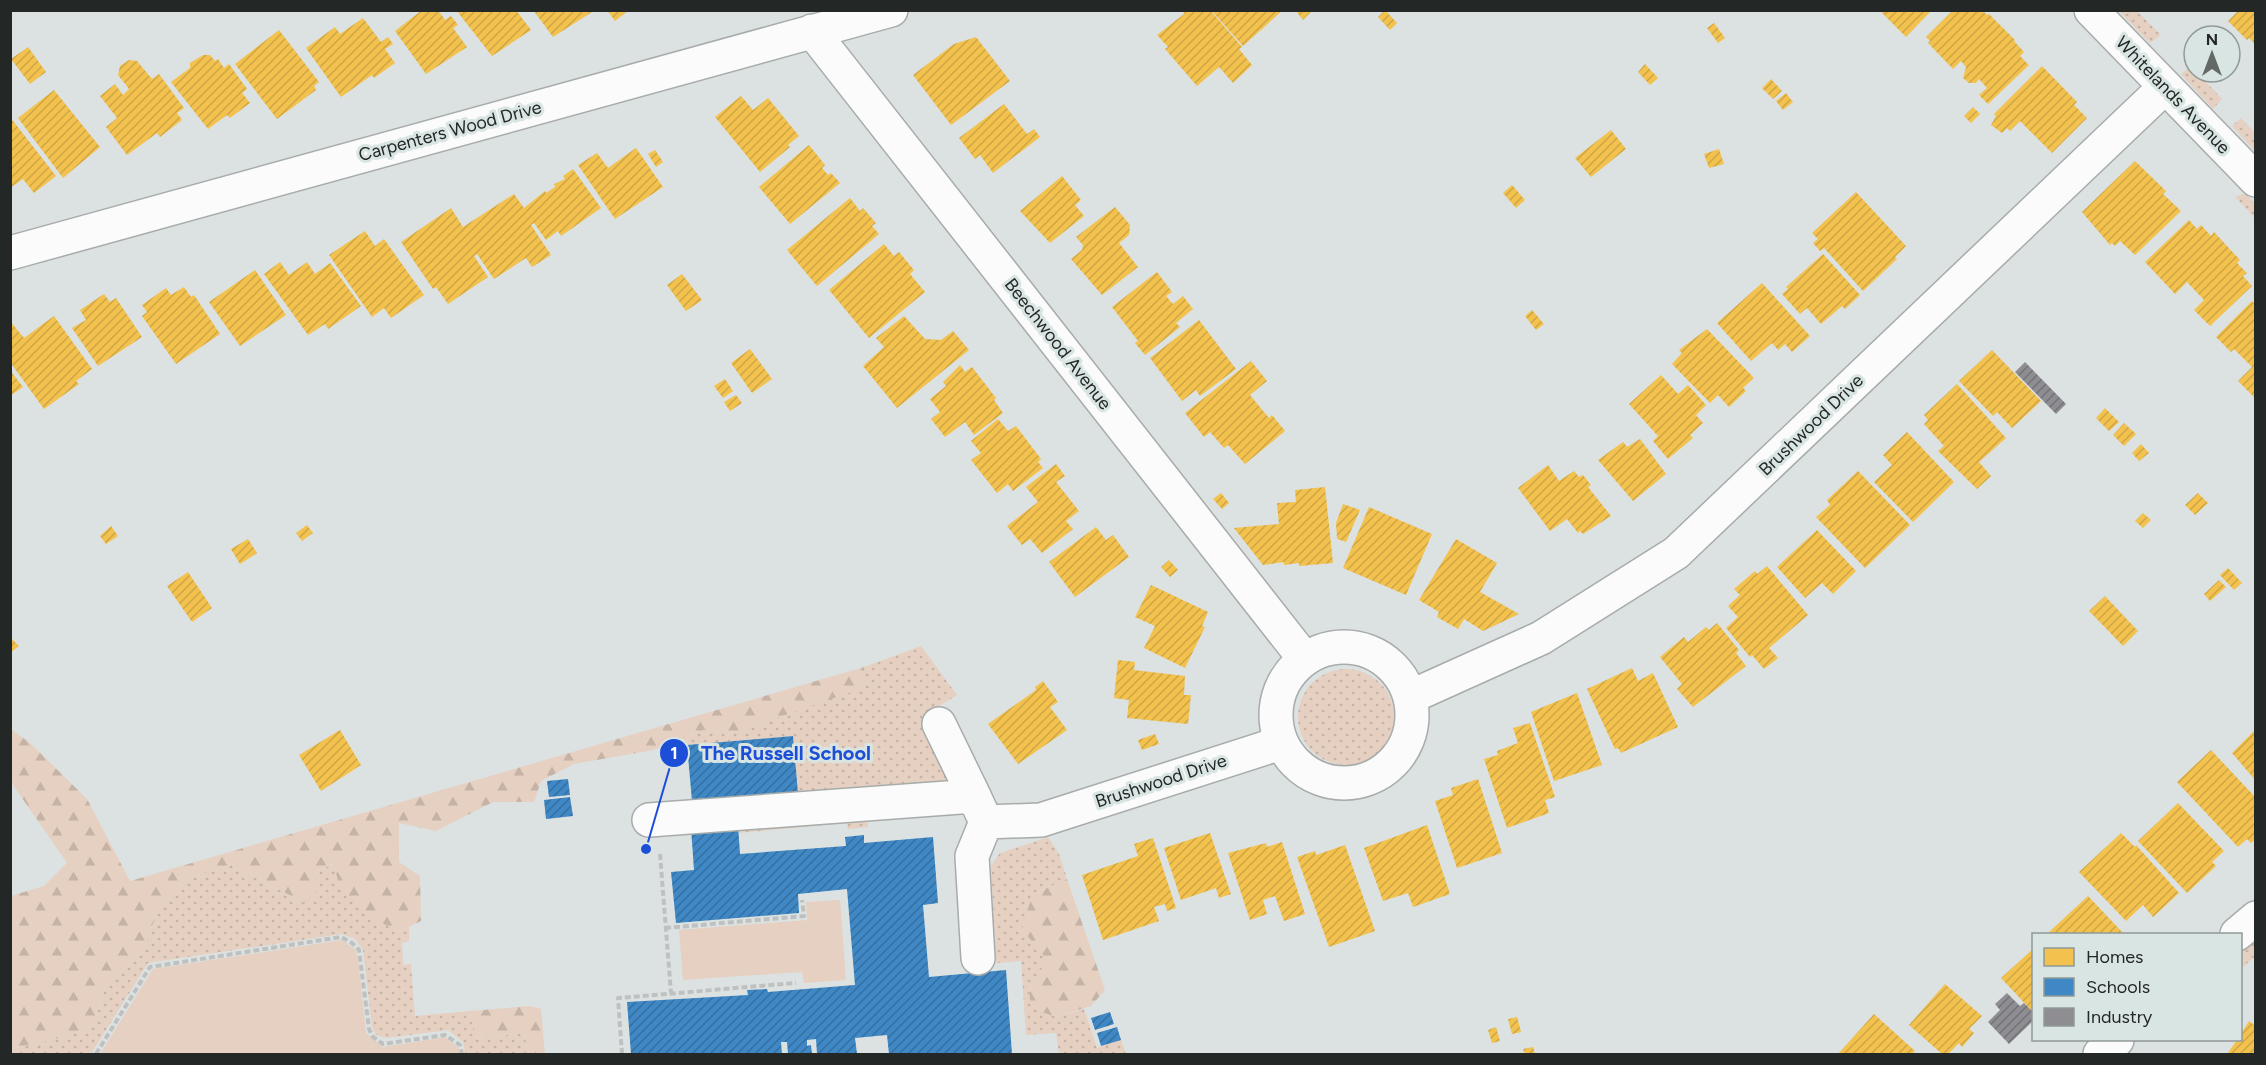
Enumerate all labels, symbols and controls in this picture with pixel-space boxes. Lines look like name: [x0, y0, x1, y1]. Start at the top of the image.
north arrow: [2182, 24, 2242, 84]
text: N: [2206, 30, 2218, 49]
street label: Whitelands Avenue: [2111, 31, 2235, 159]
street label: Carpenters Wood Drive: [356, 96, 544, 166]
street label: Beechwood Avenue: [1000, 274, 1116, 414]
street label: Brushwood Drive: [1754, 369, 1868, 480]
callout: The Russell School: [659, 734, 883, 772]
text: The Russell School: [701, 741, 871, 765]
text: 1: [670, 742, 678, 764]
street label: Brushwood Drive: [1093, 749, 1230, 813]
legend: [2032, 933, 2242, 1041]
text: Homes: [2086, 946, 2144, 968]
text: Schools: [2086, 976, 2150, 998]
text: Industry: [2086, 1006, 2153, 1028]

